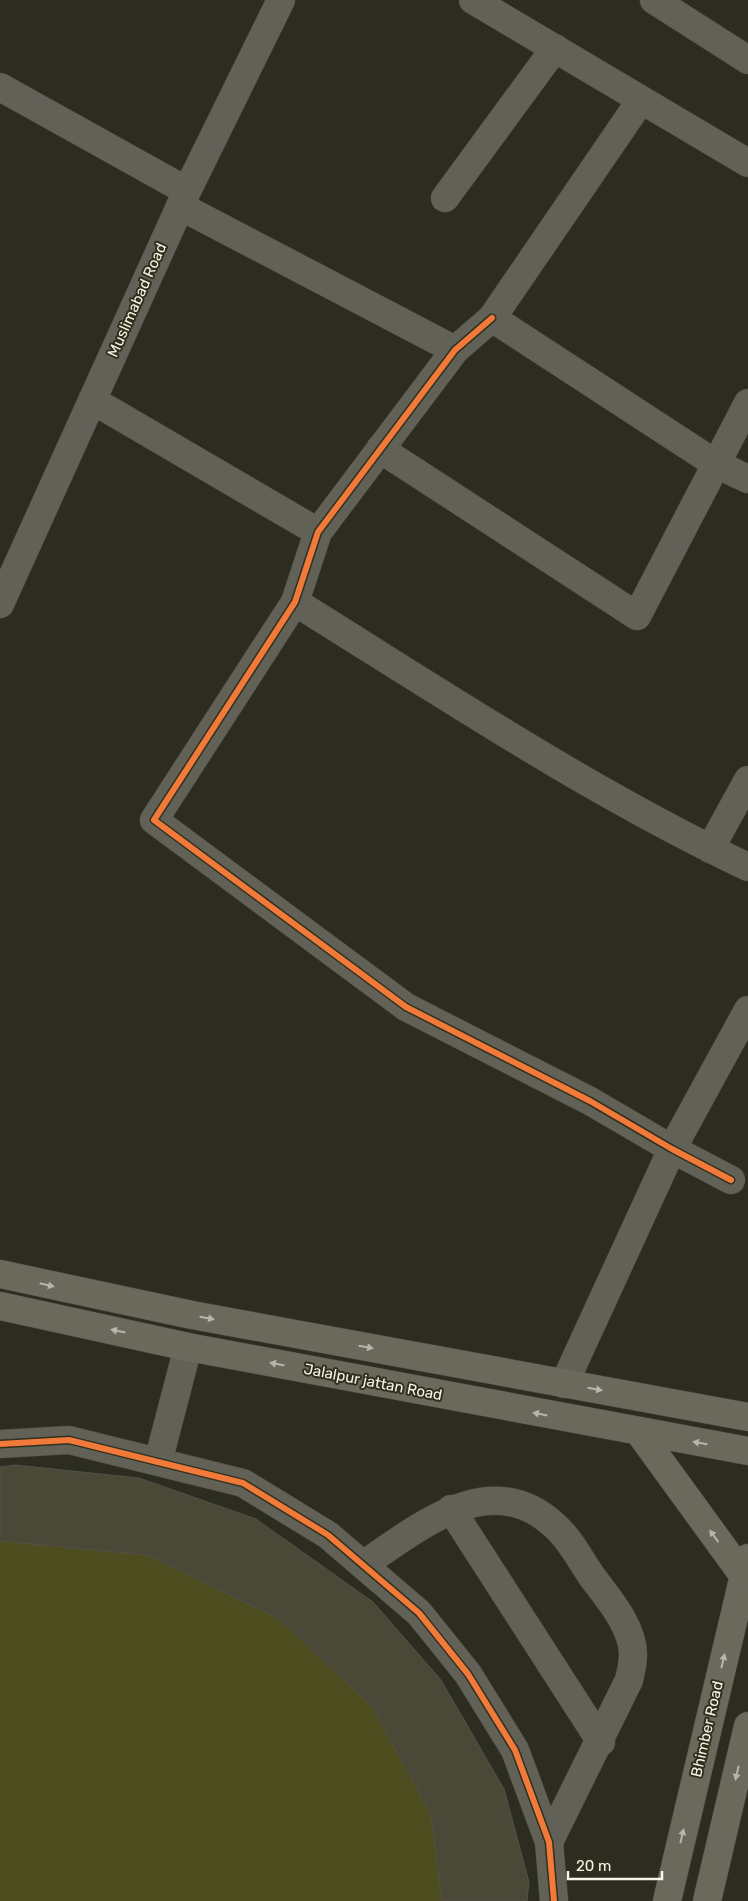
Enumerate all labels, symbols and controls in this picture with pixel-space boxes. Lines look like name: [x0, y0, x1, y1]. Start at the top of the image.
street label: Muslimabad Road: [104, 240, 170, 360]
one-way arrow: [40, 1281, 55, 1289]
one-way arrow: [199, 1314, 215, 1322]
one-way arrow: [110, 1327, 126, 1335]
one-way arrow: [359, 1344, 375, 1352]
one-way arrow: [269, 1359, 285, 1367]
street label: Jalalpur jattan Road: [302, 1360, 444, 1404]
one-way arrow: [587, 1386, 603, 1394]
one-way arrow: [532, 1409, 548, 1417]
one-way arrow: [692, 1439, 708, 1447]
one-way arrow: [709, 1529, 719, 1543]
one-way arrow: [719, 1654, 727, 1669]
street label: Bhimber Road: [687, 1679, 727, 1779]
one-way arrow: [733, 1766, 741, 1781]
one-way arrow: [678, 1829, 686, 1844]
scale bar: [568, 1848, 662, 1880]
text: 20 m: [576, 1857, 611, 1875]

